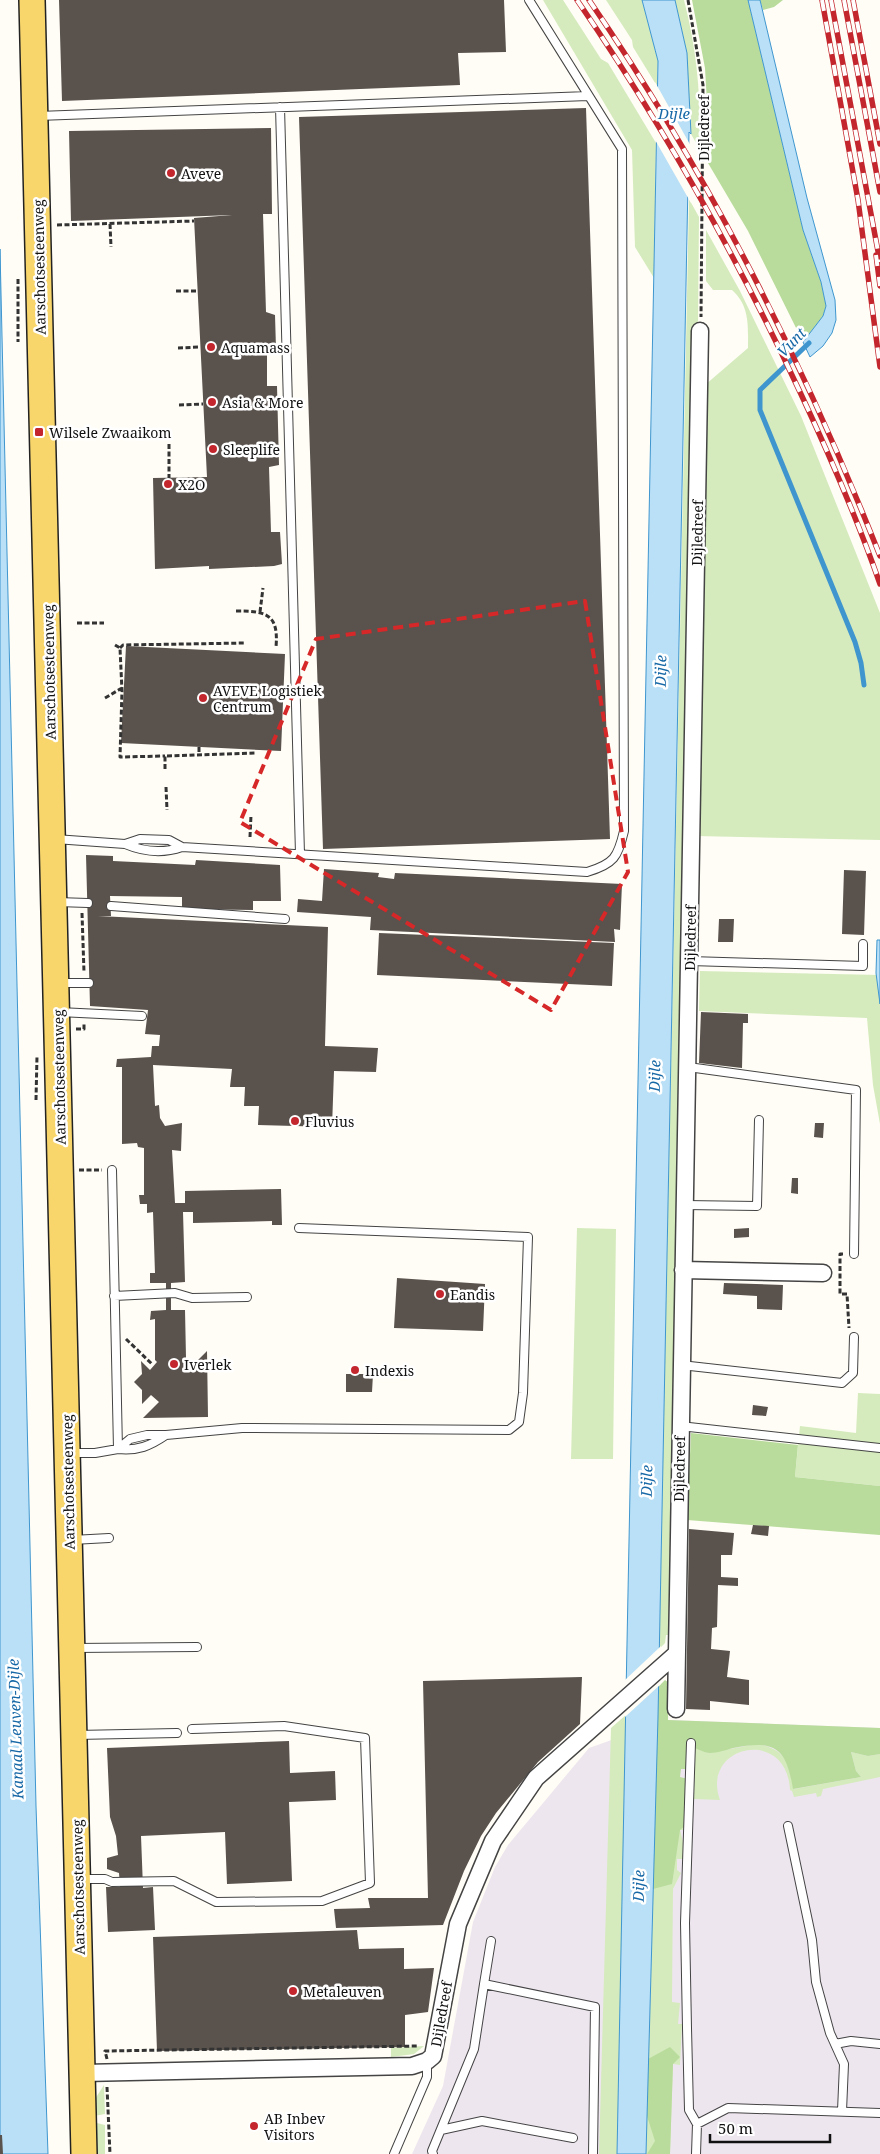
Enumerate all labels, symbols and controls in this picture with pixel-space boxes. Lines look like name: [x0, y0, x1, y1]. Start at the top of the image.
street label: Dijledreef: [694, 93, 713, 161]
water label: Dijle: [657, 103, 690, 123]
place label: Aveve: [181, 164, 221, 183]
marker: Aveve: [165, 167, 177, 179]
street label: Aarschotsesteenweg: [28, 199, 50, 335]
water label: Vunt: [772, 323, 810, 361]
place label: Aquamass: [221, 338, 290, 357]
marker: Aquamass: [205, 341, 217, 353]
place label: Asia & More: [222, 393, 304, 412]
marker: Asia & More: [206, 396, 218, 408]
place label: Wilsele Zwaaikom: [49, 423, 172, 442]
marker: Wilsele Zwaaikom: [33, 426, 45, 438]
place label: Sleeplife: [223, 440, 280, 459]
marker: Sleeplife: [207, 443, 219, 455]
place label: X2O: [178, 475, 205, 494]
marker: X2O: [162, 478, 174, 490]
street label: Dijledreef: [687, 498, 707, 566]
street label: Aarschotsesteenweg: [38, 604, 60, 740]
water label: Dijle: [650, 654, 670, 688]
place label: AVEVE Logistiek Centrum: [213, 681, 322, 716]
marker: AVEVE Logistiek Centrum: [197, 692, 209, 704]
street label: Dijledreef: [680, 903, 700, 971]
street label: Aarschotsesteenweg: [48, 1009, 70, 1145]
water label: Dijle: [644, 1059, 664, 1093]
place label: Fluvius: [305, 1112, 354, 1131]
marker: Fluvius: [289, 1115, 301, 1127]
place label: Eandis: [450, 1285, 495, 1304]
marker: Eandis: [434, 1288, 446, 1300]
place label: Iverlek: [184, 1355, 232, 1374]
marker: Iverlek: [168, 1358, 180, 1370]
place label: Indexis: [365, 1361, 414, 1380]
marker: Indexis: [349, 1364, 361, 1376]
street label: Aarschotsesteenweg: [57, 1414, 79, 1550]
street label: Dijledreef: [669, 1434, 689, 1502]
water label: Dijle: [636, 1464, 656, 1498]
water label: Kanaal Leuven-Dijle: [3, 1658, 27, 1801]
street label: Aarschotsesteenweg: [67, 1819, 89, 1955]
water label: Dijle: [628, 1869, 648, 1903]
street label: Dijledreef: [426, 1978, 456, 2048]
place label: Metaleuven: [303, 1982, 382, 2001]
marker: Metaleuven: [287, 1985, 299, 1997]
place label: AB Inbev Visitors: [264, 2109, 326, 2144]
scale bar: [710, 2112, 830, 2144]
text: 50 m: [718, 2118, 753, 2138]
marker: AB Inbev Visitors: [248, 2120, 260, 2132]

